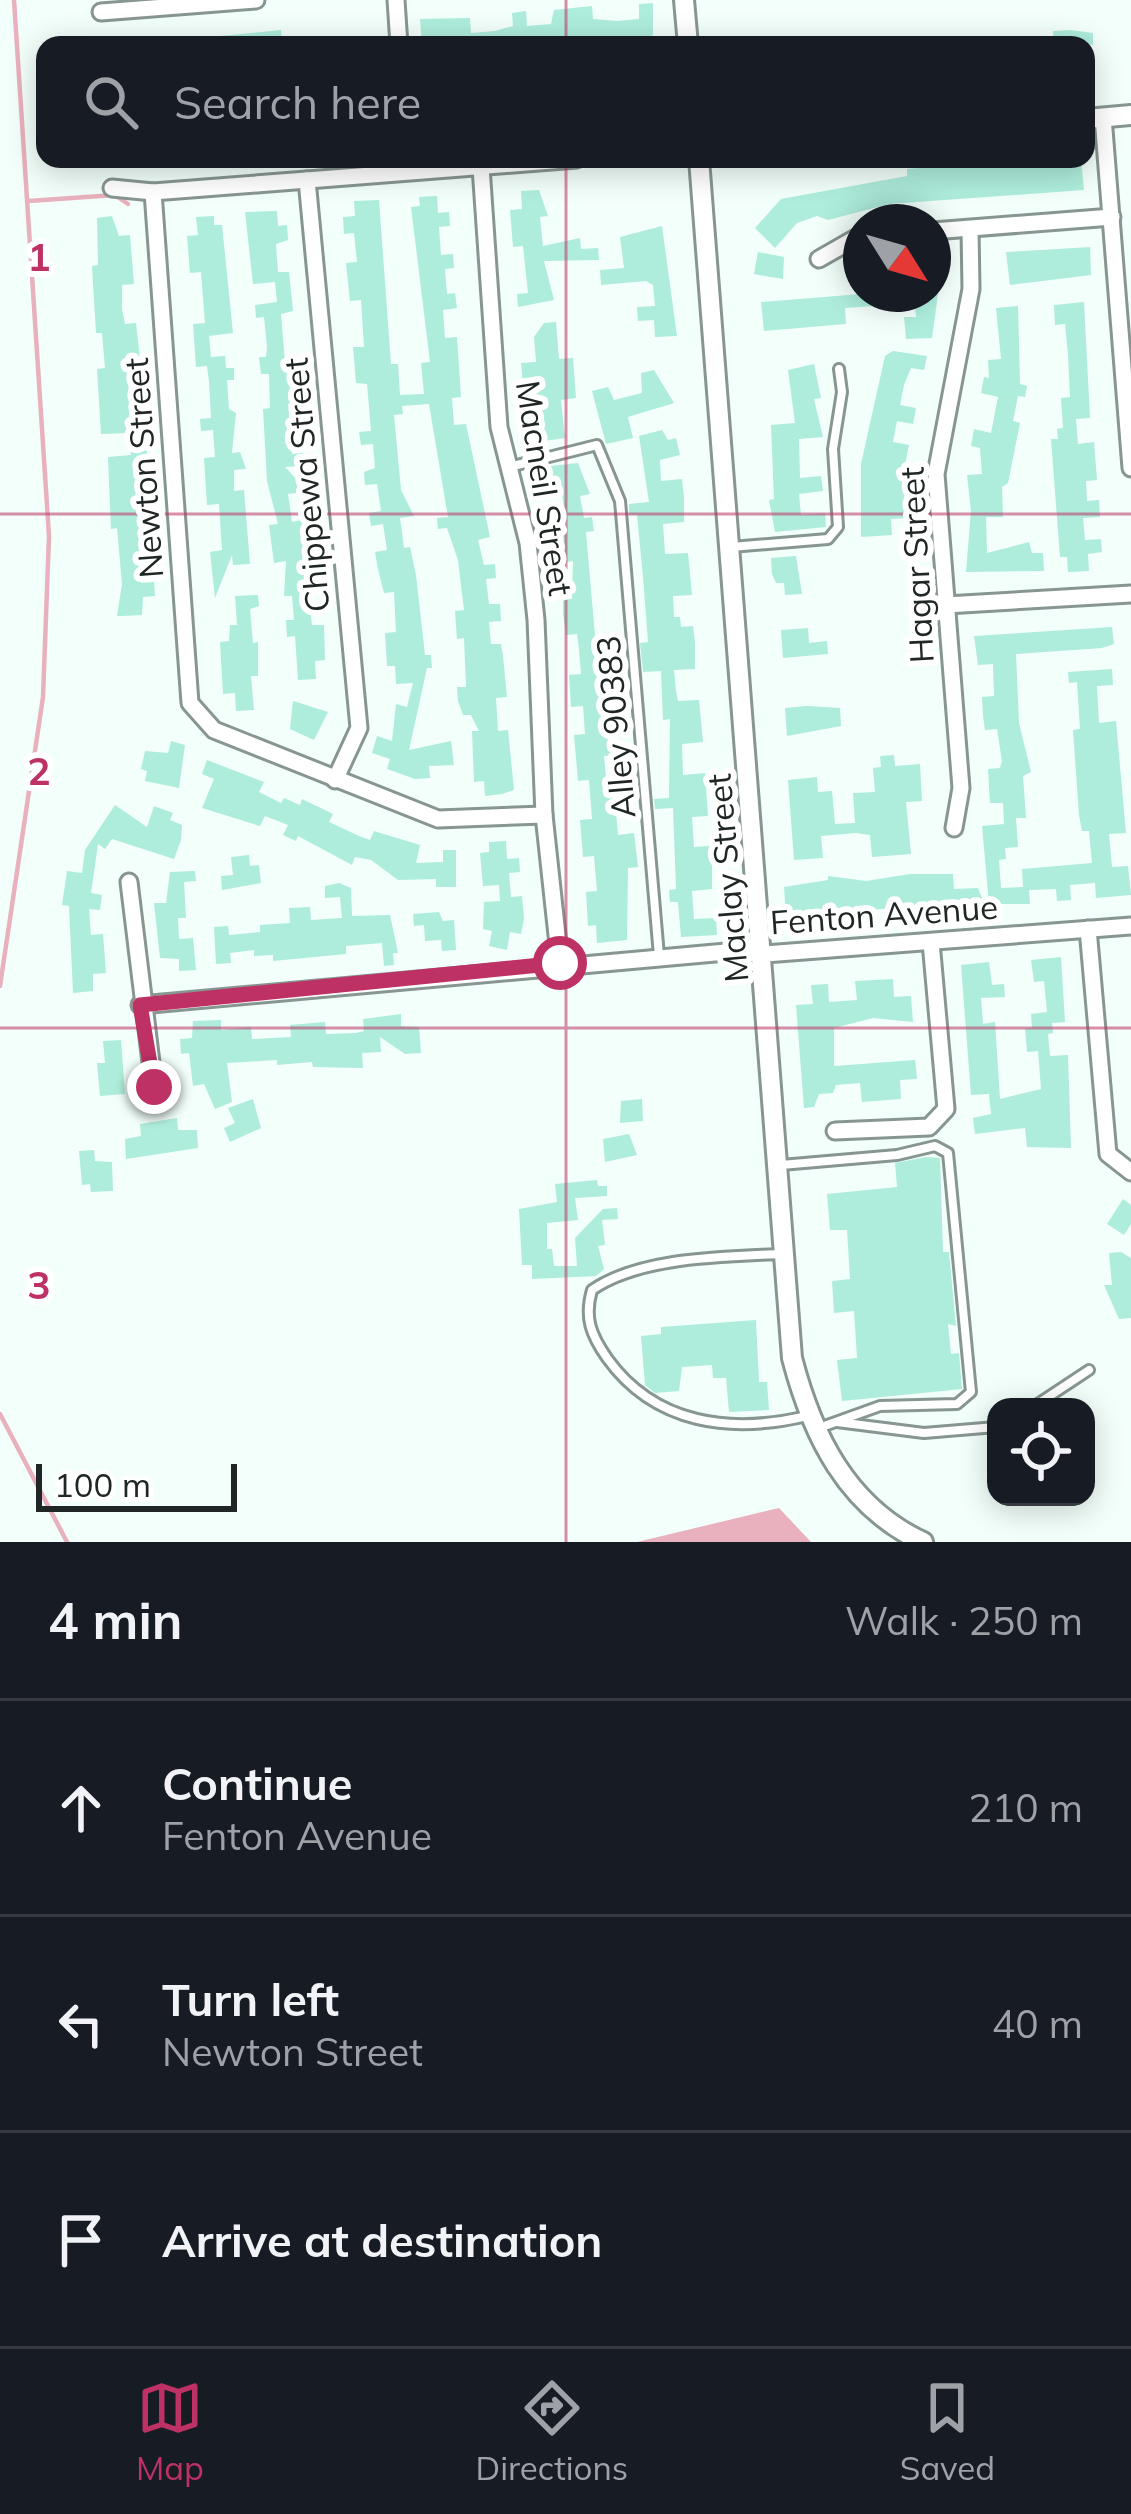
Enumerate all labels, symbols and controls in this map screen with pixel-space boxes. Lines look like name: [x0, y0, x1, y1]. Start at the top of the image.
search box: [36, 36, 1095, 168]
icon: search: [78, 69, 144, 135]
text: Search here: [174, 74, 421, 130]
north arrow: [843, 204, 951, 312]
text: 1: [27, 232, 51, 281]
street label: Newton Street: [115, 356, 171, 580]
street label: Chippewa Street: [274, 356, 338, 614]
street label: Macneil Street: [508, 377, 582, 599]
street label: Hagar Street: [890, 466, 942, 664]
street label: Alley 90383: [587, 634, 643, 820]
text: 2: [27, 746, 51, 795]
street label: Maclay Street: [697, 772, 757, 984]
street label: Fenton Avenue: [769, 886, 999, 942]
route start: [533, 936, 587, 990]
route end: [127, 1060, 181, 1114]
text: 3: [27, 1260, 51, 1309]
map controls: [987, 1398, 1095, 1506]
button: locate: [987, 1398, 1095, 1506]
scale bar: [36, 1458, 237, 1511]
text: 100 m: [54, 1464, 151, 1505]
text: 4 min: [48, 1588, 183, 1652]
text: Walk · 250 m: [845, 1596, 1083, 1645]
text: Continue: [162, 1755, 352, 1811]
icon: ahead: [48, 1775, 114, 1841]
text: 210 m: [968, 1783, 1083, 1832]
text: Fenton Avenue: [162, 1811, 432, 1860]
text: Turn left: [162, 1971, 339, 2027]
icon: left: [48, 1991, 114, 2057]
text: 40 m: [992, 1999, 1083, 2048]
text: Newton Street: [162, 2027, 423, 2076]
icon: arrive: [48, 2207, 114, 2273]
text: Arrive at destination: [162, 2212, 602, 2268]
tab: Map: [136, 2375, 204, 2488]
tab: Directions: [476, 2375, 628, 2488]
tab: Saved: [900, 2375, 995, 2488]

